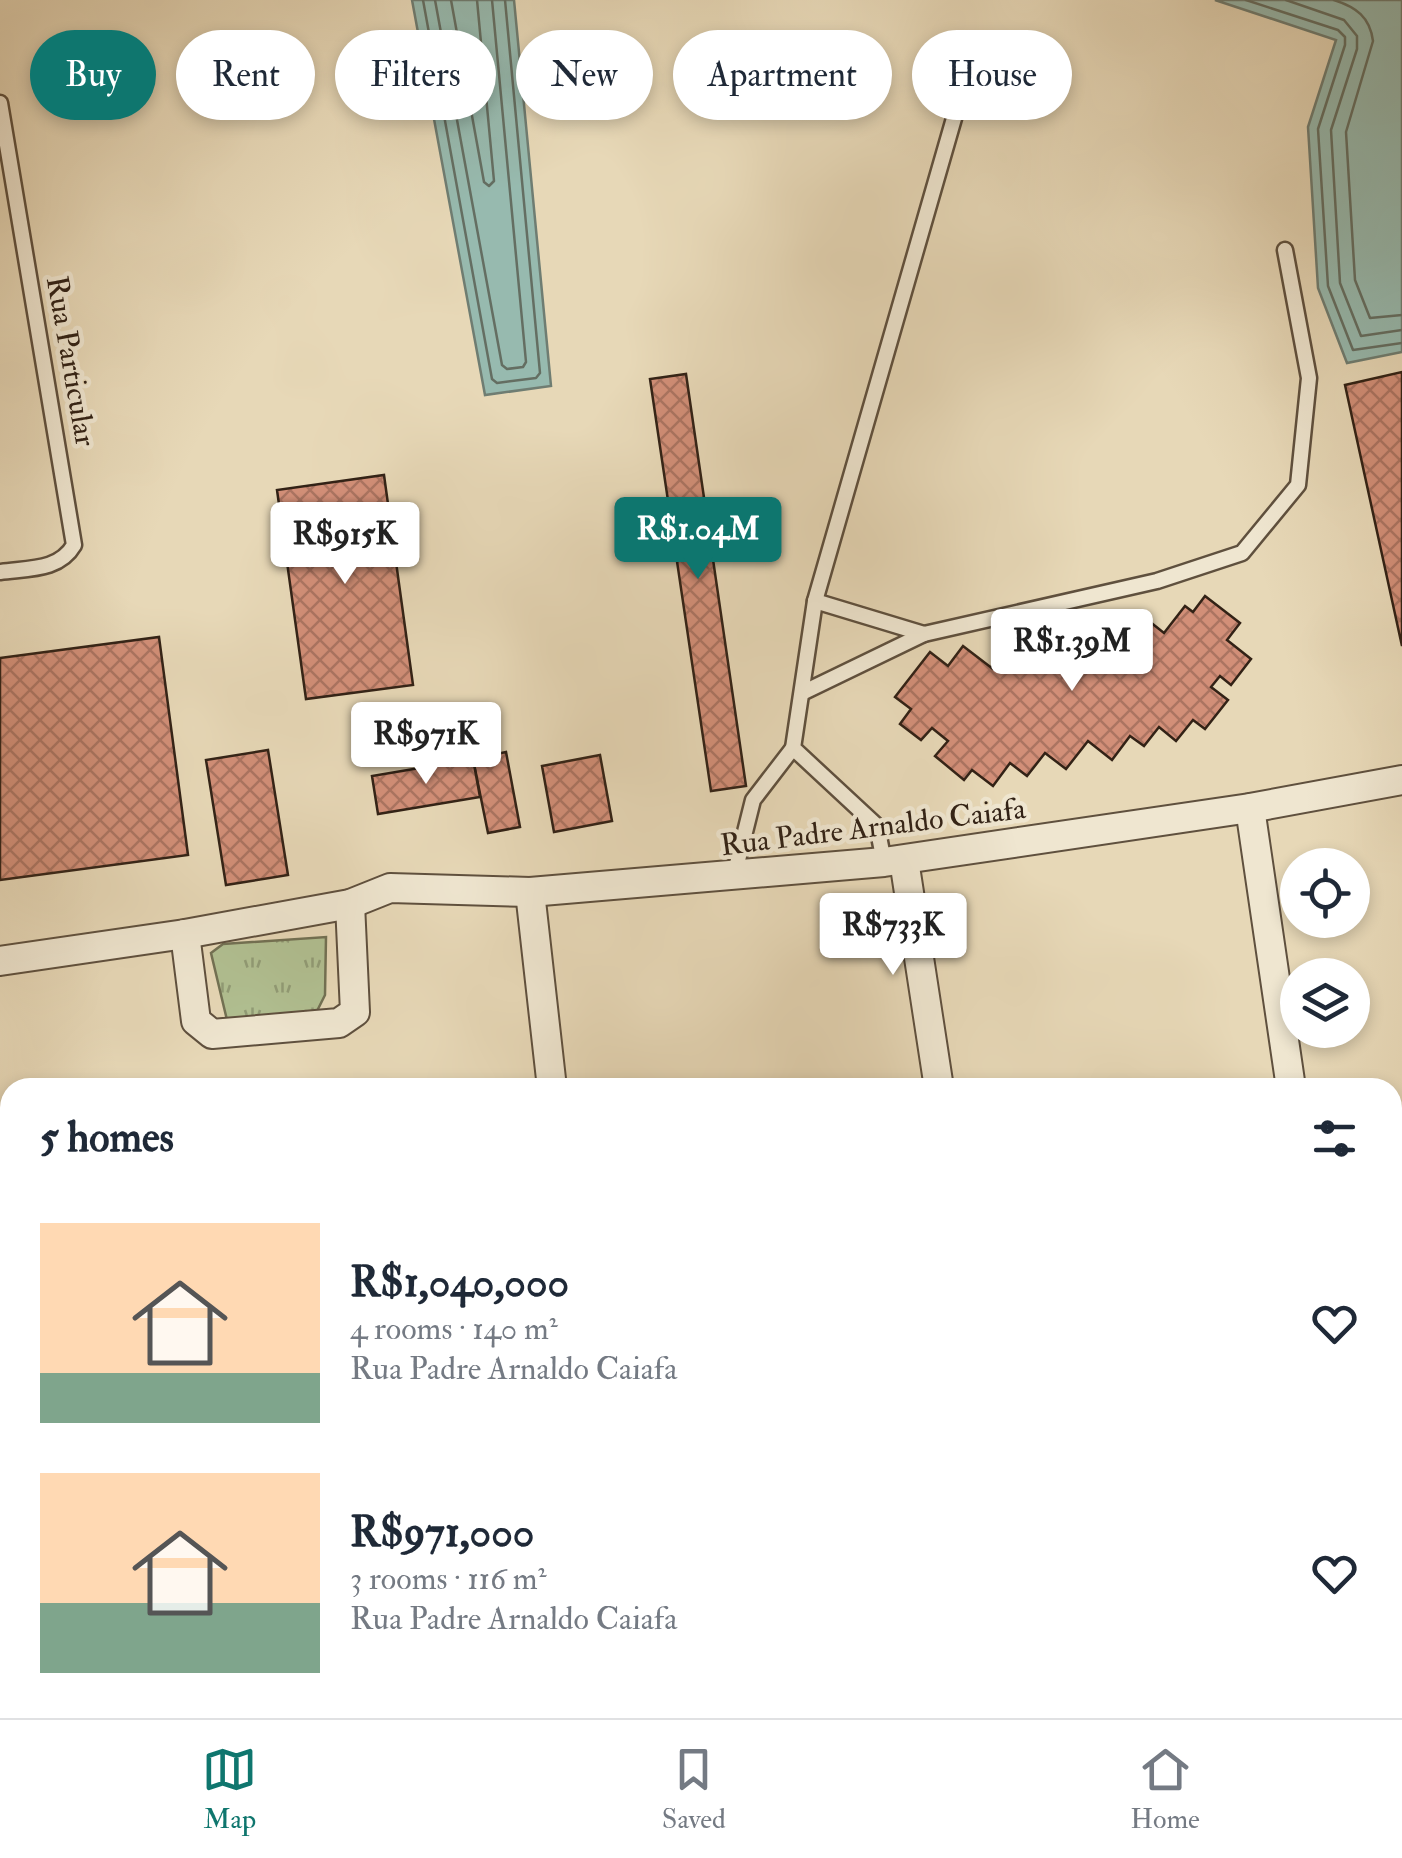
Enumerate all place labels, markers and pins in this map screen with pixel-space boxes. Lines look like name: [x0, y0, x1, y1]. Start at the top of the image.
pin: R$1.04M: [606, 497, 790, 582]
pin: R$915K: [264, 502, 426, 587]
pin: R$1.39M: [980, 609, 1164, 694]
pin: R$971K: [345, 702, 507, 787]
pin: R$733K: [812, 893, 974, 978]

